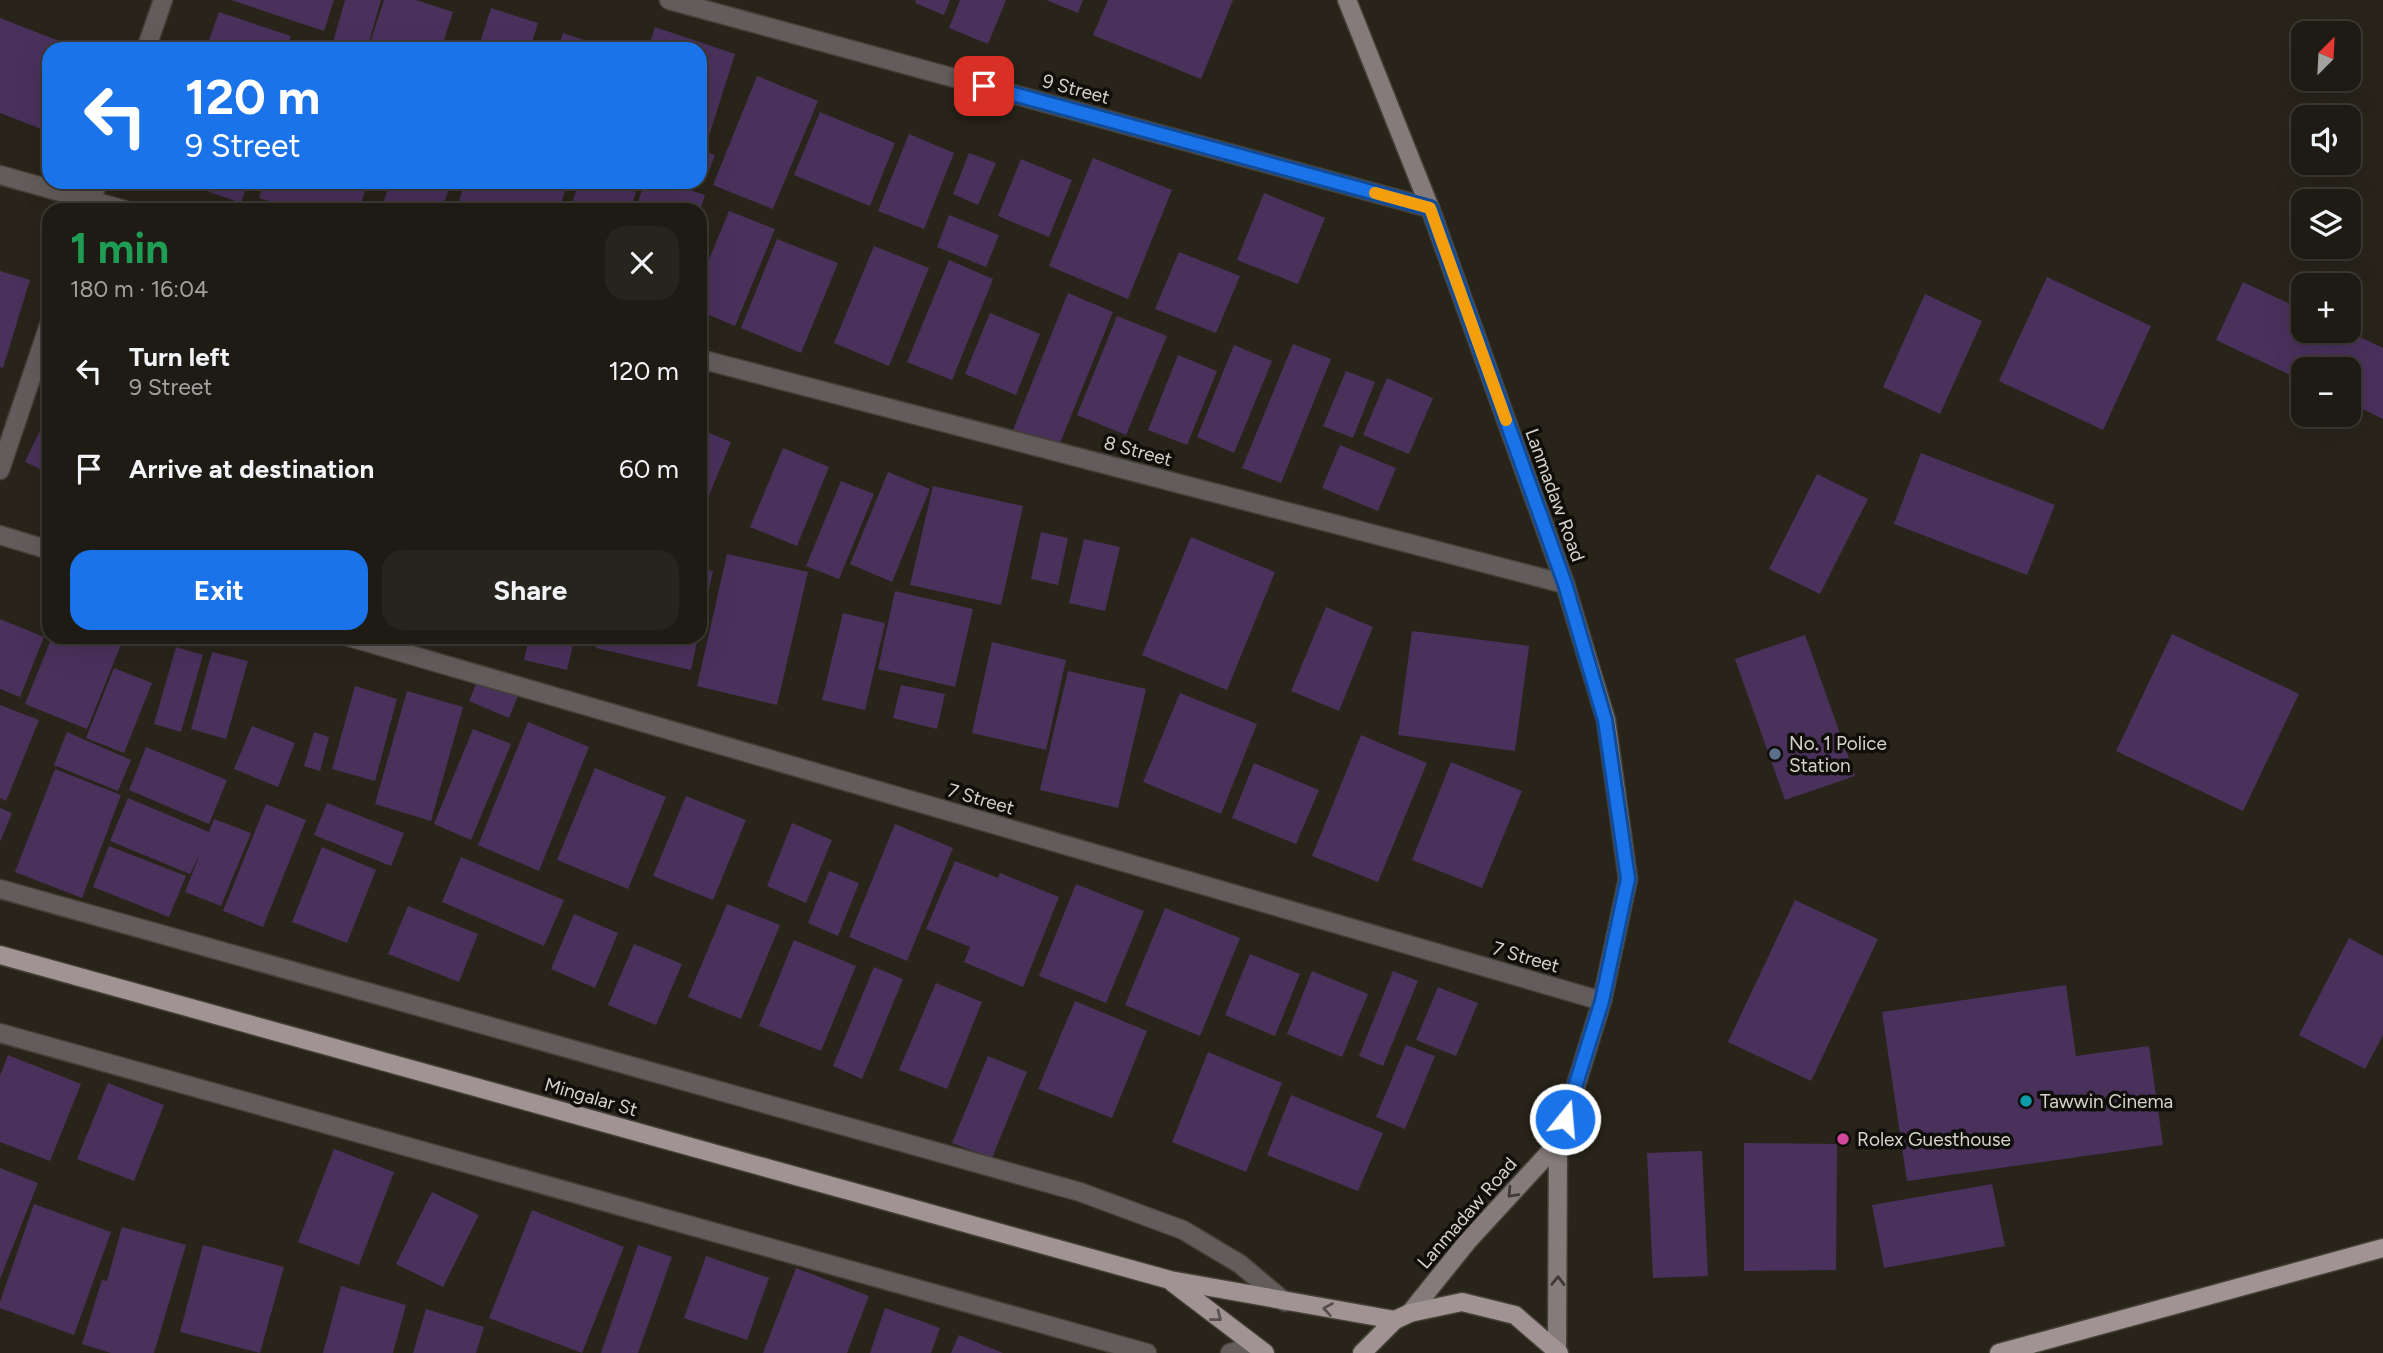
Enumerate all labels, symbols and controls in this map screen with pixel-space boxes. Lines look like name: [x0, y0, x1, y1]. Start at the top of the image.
north arrow: [2291, 21, 2361, 91]
map controls: [2291, 21, 2361, 427]
pin: [954, 56, 1014, 116]
text: 120 m: [185, 67, 320, 126]
icon: arrive: [965, 67, 1003, 105]
street label: 9 Street: [1040, 69, 1112, 109]
icon: left: [70, 70, 161, 161]
button: sound: [2291, 105, 2361, 175]
text: 9 Street: [185, 127, 301, 165]
button: layers: [2291, 189, 2361, 259]
text: 1 min: [70, 223, 169, 274]
button: close: [605, 226, 679, 300]
button: +: [2291, 273, 2361, 343]
text: 180 m · 16:04: [70, 275, 208, 303]
text: Turn left: [129, 341, 230, 373]
icon: left: [70, 352, 108, 390]
text: 120 m: [609, 355, 679, 387]
button: −: [2291, 357, 2361, 427]
text: 9 Street: [129, 373, 212, 401]
street label: Lanmadaw Road: [1520, 425, 1590, 565]
street label: 8 Street: [1101, 431, 1175, 471]
icon: arrive: [70, 450, 108, 488]
text: Arrive at destination: [129, 453, 374, 485]
text: 60 m: [619, 453, 679, 485]
button: Exit: [70, 550, 368, 630]
button: Share: [382, 550, 679, 630]
place label: No. 1 Police Station: [1789, 732, 1887, 777]
marker: No. 1 Police Station: [1767, 746, 1783, 762]
street label: 7 Street: [945, 779, 1017, 819]
street label: 7 Street: [1490, 937, 1562, 977]
street label: Mingalar St: [542, 1073, 640, 1121]
position arrow: [1528, 1082, 1602, 1156]
place label: Tawwin Cinema: [2040, 1090, 2173, 1113]
marker: Tawwin Cinema: [2018, 1093, 2034, 1109]
place label: Rolex Guesthouse: [1857, 1128, 2011, 1151]
marker: Rolex Guesthouse: [1835, 1131, 1851, 1147]
street label: Lanmadaw Road: [1412, 1153, 1522, 1273]
one-way arrow: [1507, 1185, 1520, 1198]
one-way arrow: [1551, 1275, 1566, 1286]
one-way arrow: [1322, 1302, 1334, 1317]
one-way arrow: [1210, 1309, 1222, 1322]

